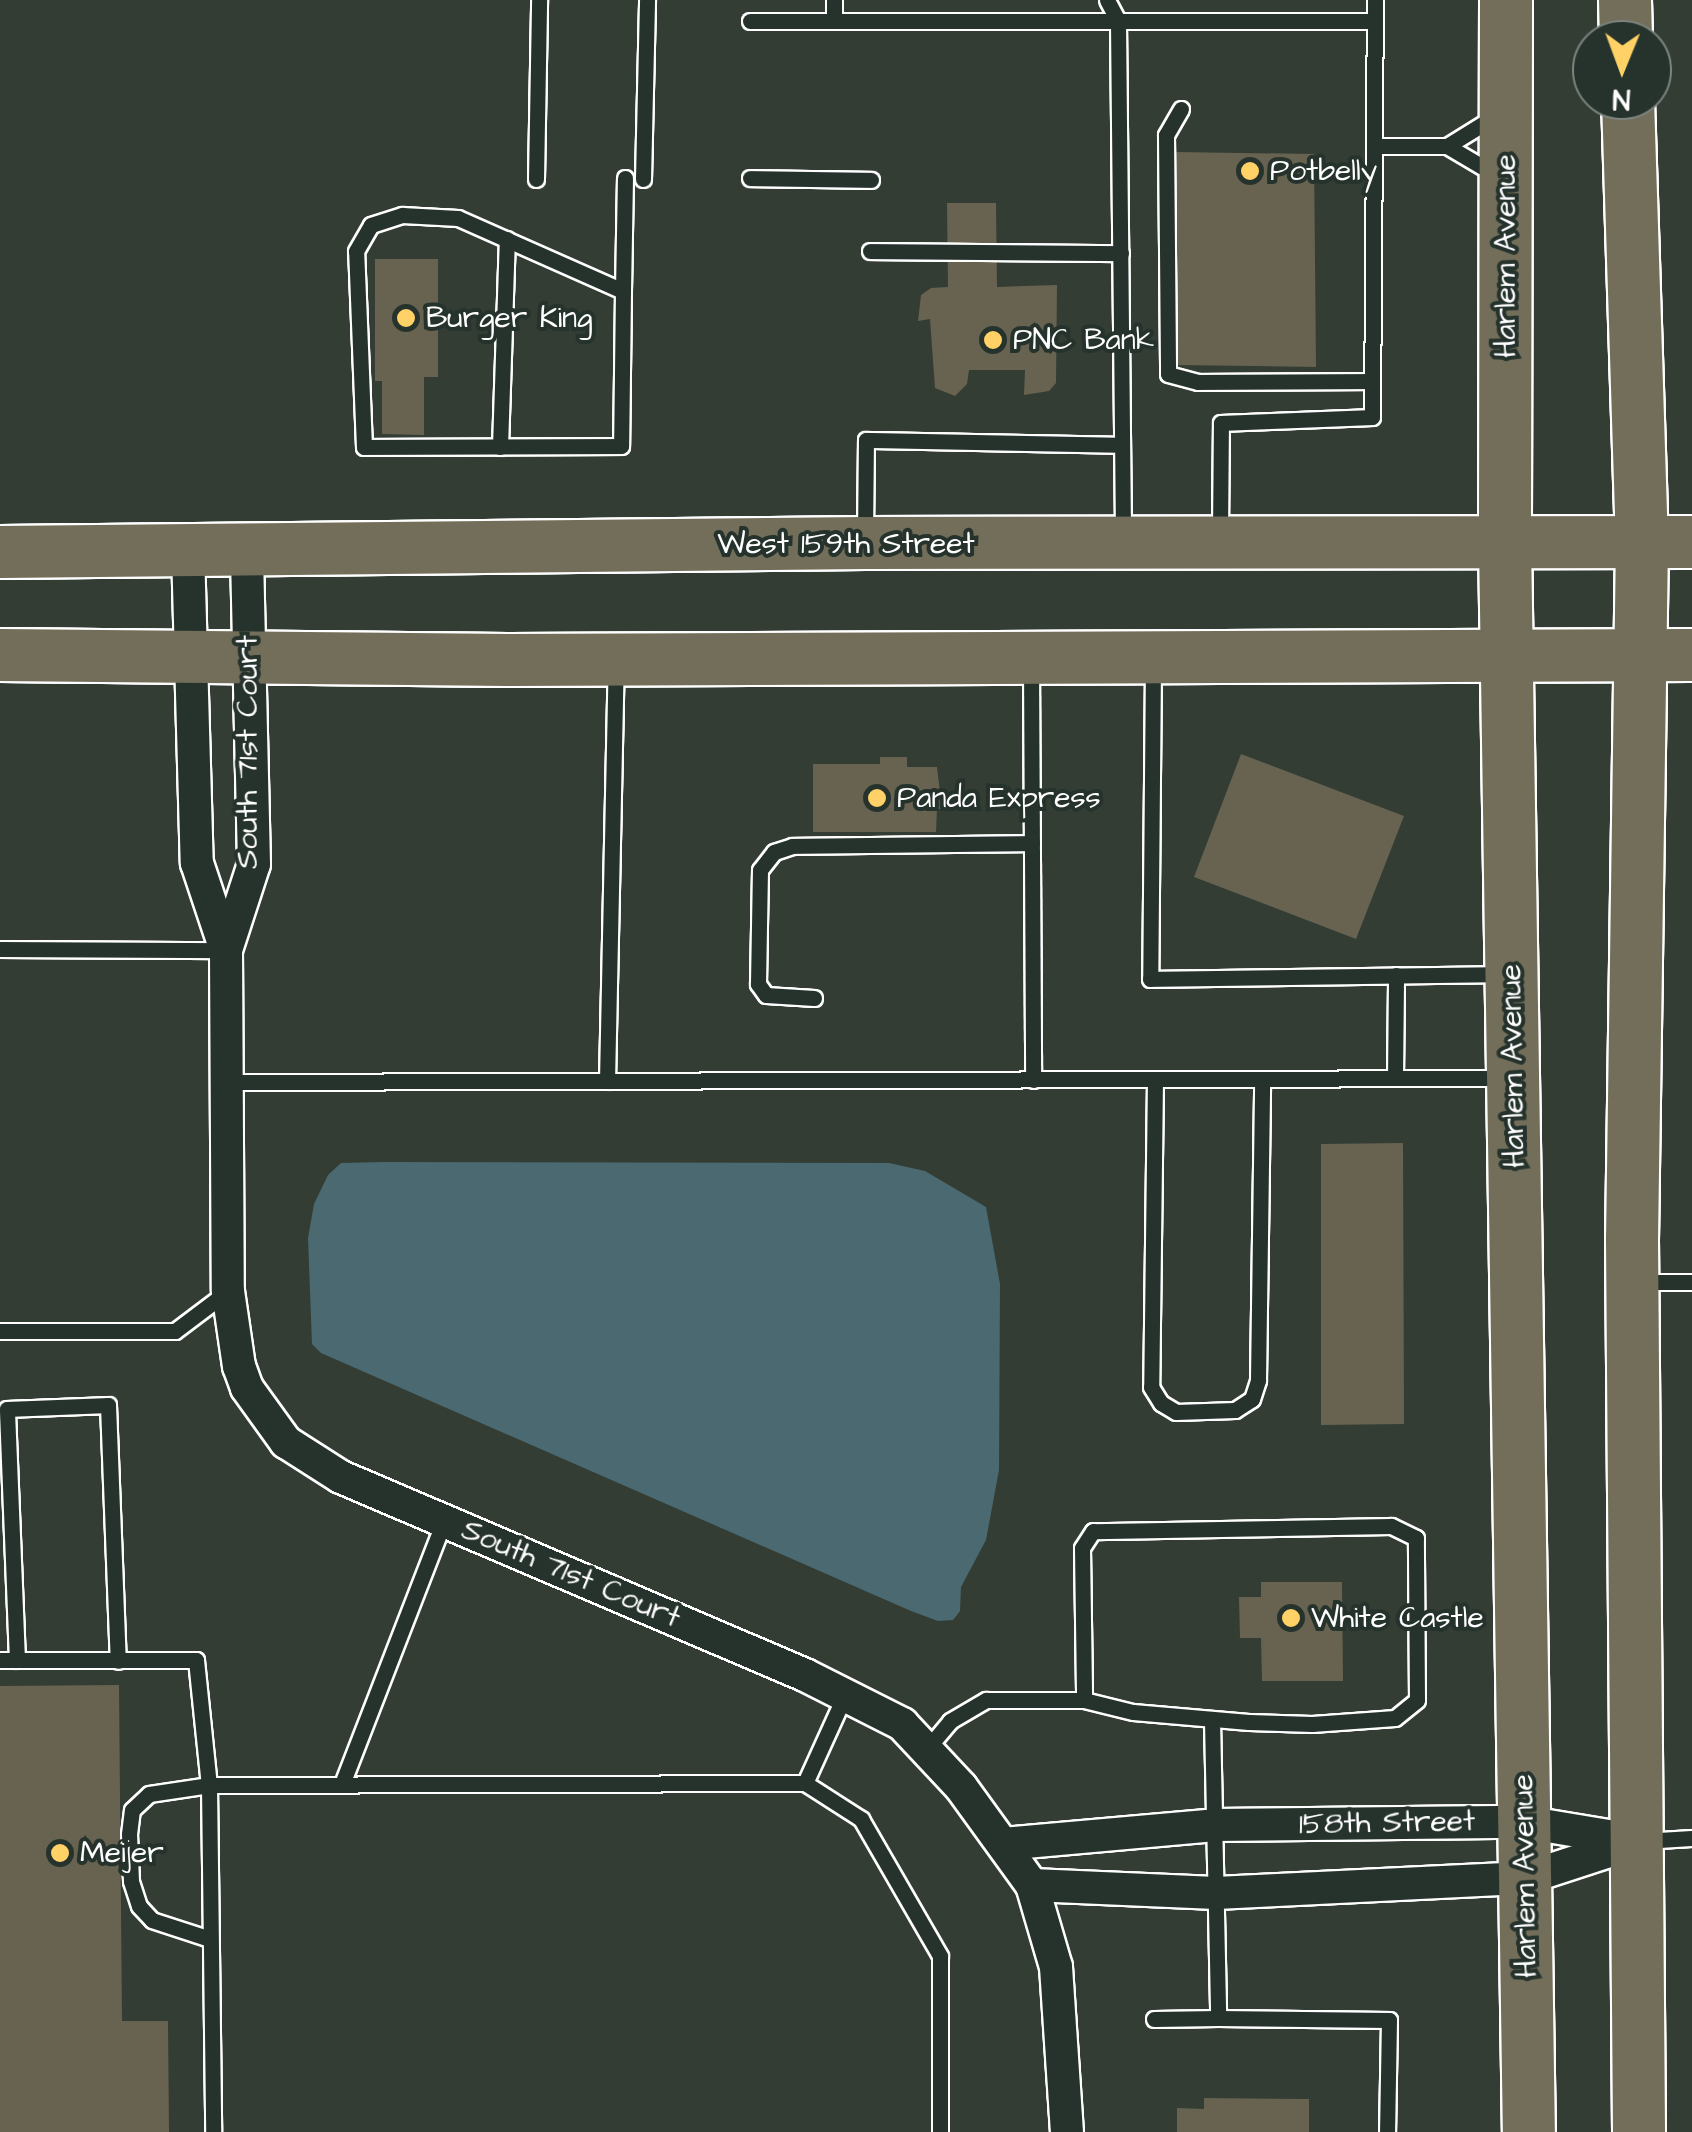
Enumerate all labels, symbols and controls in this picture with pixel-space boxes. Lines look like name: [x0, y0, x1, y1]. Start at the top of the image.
north arrow: [1572, 20, 1672, 120]
text: N: [1612, 79, 1631, 118]
place label: Potbelly: [1270, 153, 1377, 189]
street label: Harlem Avenue: [1488, 154, 1524, 358]
marker: Potbelly: [1239, 160, 1261, 182]
place label: Burger King: [426, 300, 593, 336]
marker: Burger King: [395, 307, 417, 329]
place label: PNC Bank: [1013, 322, 1154, 358]
marker: PNC Bank: [982, 329, 1004, 351]
street label: West 159th Street: [717, 526, 975, 562]
street label: South 71st Court: [230, 635, 266, 869]
place label: Panda Express: [897, 780, 1101, 816]
marker: Panda Express: [866, 787, 888, 809]
street label: Harlem Avenue: [1493, 964, 1533, 1168]
street label: South 71st Court: [456, 1512, 686, 1636]
place label: White Castle: [1311, 1600, 1484, 1636]
marker: White Castle: [1280, 1607, 1302, 1629]
street label: Harlem Avenue: [1505, 1774, 1545, 1978]
street label: 158th Street: [1299, 1803, 1475, 1843]
place label: Meijer: [80, 1835, 164, 1871]
marker: Meijer: [49, 1842, 71, 1864]

